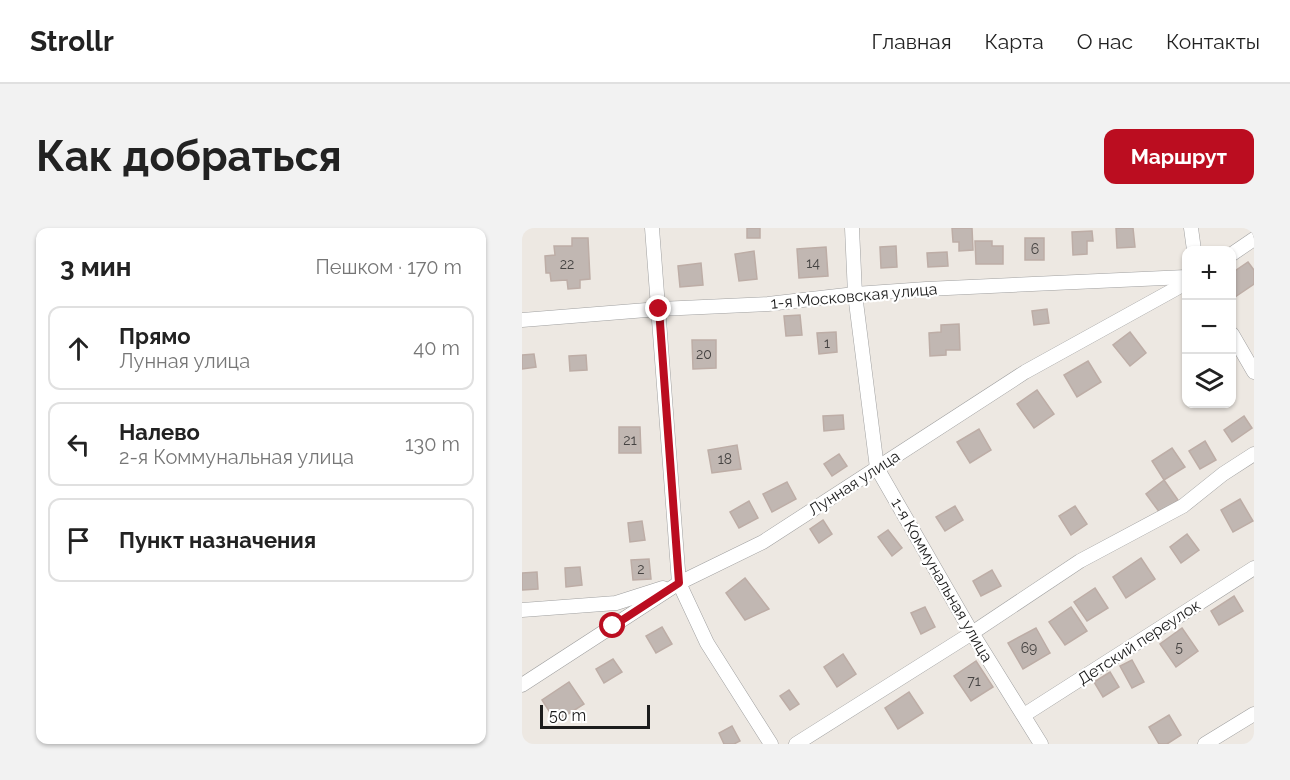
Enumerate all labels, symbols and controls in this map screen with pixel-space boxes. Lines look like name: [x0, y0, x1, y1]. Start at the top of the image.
text: Strollr: [30, 25, 114, 58]
text: Главная: [872, 29, 952, 54]
text: Карта: [985, 29, 1044, 54]
text: О нас: [1077, 29, 1133, 54]
text: Контакты: [1166, 29, 1260, 54]
button: Маршрут: [1104, 129, 1254, 184]
text: Как добраться: [36, 132, 342, 181]
house number: 6: [1031, 241, 1039, 257]
map controls: [1182, 246, 1236, 408]
button: +: [1182, 246, 1236, 300]
text: 3 мин: [60, 252, 131, 282]
text: Пешком · 170 m: [315, 255, 462, 279]
house number: 14: [806, 255, 820, 271]
house number: 22: [560, 256, 574, 272]
street label: 1-я Московская улица: [770, 279, 938, 313]
route end: [645, 295, 671, 321]
button: −: [1182, 300, 1236, 354]
text: Прямо: [119, 323, 191, 349]
icon: ahead: [62, 332, 95, 365]
house number: 1: [824, 335, 830, 351]
text: 40 m: [413, 336, 460, 360]
house number: 20: [696, 346, 712, 362]
text: Лунная улица: [119, 349, 250, 373]
button: layers: [1182, 354, 1236, 408]
text: Налево: [119, 419, 200, 445]
icon: left: [62, 428, 95, 461]
text: 130 m: [405, 432, 460, 456]
house number: 21: [623, 432, 637, 448]
text: 2-я Коммунальная улица: [119, 445, 354, 469]
street label: Лунная улица: [805, 446, 903, 520]
house number: 18: [718, 451, 732, 467]
street label: 1-я Коммунальная улица: [887, 495, 997, 665]
icon: arrive: [62, 524, 95, 557]
text: Пункт назначения: [119, 527, 316, 553]
house number: 2: [637, 561, 645, 577]
street label: Детский переулок: [1074, 595, 1204, 689]
route start: [599, 612, 625, 638]
house number: 5: [1175, 639, 1183, 655]
house number: 69: [1021, 640, 1037, 656]
house number: 71: [967, 673, 981, 689]
scale bar: [540, 702, 650, 730]
text: 50 m: [549, 706, 586, 725]

